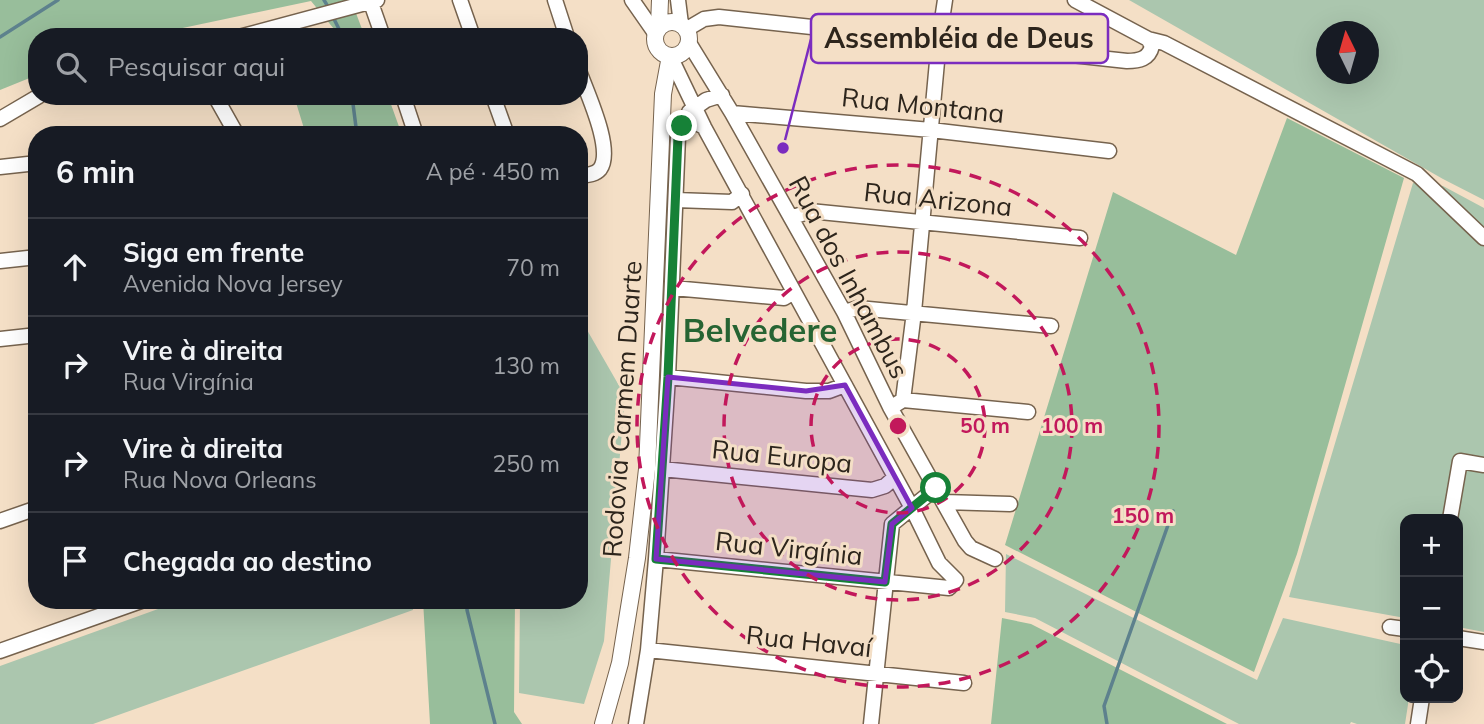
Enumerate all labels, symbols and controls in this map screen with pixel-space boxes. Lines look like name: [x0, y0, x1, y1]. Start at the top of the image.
callout: Assembléia de Deus: [811, 14, 1108, 63]
text: Assembléia de Deus: [824, 20, 1094, 55]
north arrow: [1316, 21, 1379, 84]
search box: [28, 28, 588, 105]
icon: search: [52, 48, 90, 86]
text: Pesquisar aqui: [108, 50, 285, 83]
street label: Rua Montana: [840, 80, 1006, 130]
route end: [666, 110, 697, 141]
text: 6 min: [56, 153, 135, 191]
text: A pé · 450 m: [426, 157, 560, 186]
street label: Rua dos Inhambus: [782, 170, 916, 384]
street label: Rua Arizona: [862, 175, 1014, 223]
text: Siga em frente: [123, 236, 304, 269]
icon: ahead: [56, 248, 94, 286]
text: 70 m: [506, 253, 560, 282]
street label: Rodovia Carmem Duarte: [595, 260, 649, 558]
text: Avenida Nova Jersey: [123, 269, 343, 298]
district label: Belvedere: [683, 309, 837, 350]
text: Vire à direita: [123, 334, 283, 367]
icon: right: [56, 346, 94, 384]
text: 130 m: [492, 351, 560, 380]
text: Rua Virgínia: [123, 367, 254, 396]
text: 50 m: [960, 412, 1010, 438]
text: 100 m: [1041, 412, 1103, 438]
centre of rings: [886, 414, 910, 438]
text: Vire à direita: [123, 432, 283, 465]
street label: Rua Europa: [710, 432, 854, 480]
icon: right: [56, 444, 94, 482]
text: 250 m: [492, 449, 560, 478]
text: Rua Nova Orleans: [123, 465, 317, 494]
route start: [920, 472, 951, 503]
text: 150 m: [1112, 502, 1174, 528]
map controls: [1400, 514, 1463, 703]
button: +: [1400, 514, 1463, 577]
street label: Rua Virgínia: [714, 524, 864, 572]
icon: arrive: [56, 542, 94, 580]
text: Chegada ao destino: [123, 545, 372, 578]
button: −: [1400, 577, 1463, 640]
street label: Rua Havaí: [745, 618, 875, 664]
button: locate: [1400, 640, 1463, 703]

